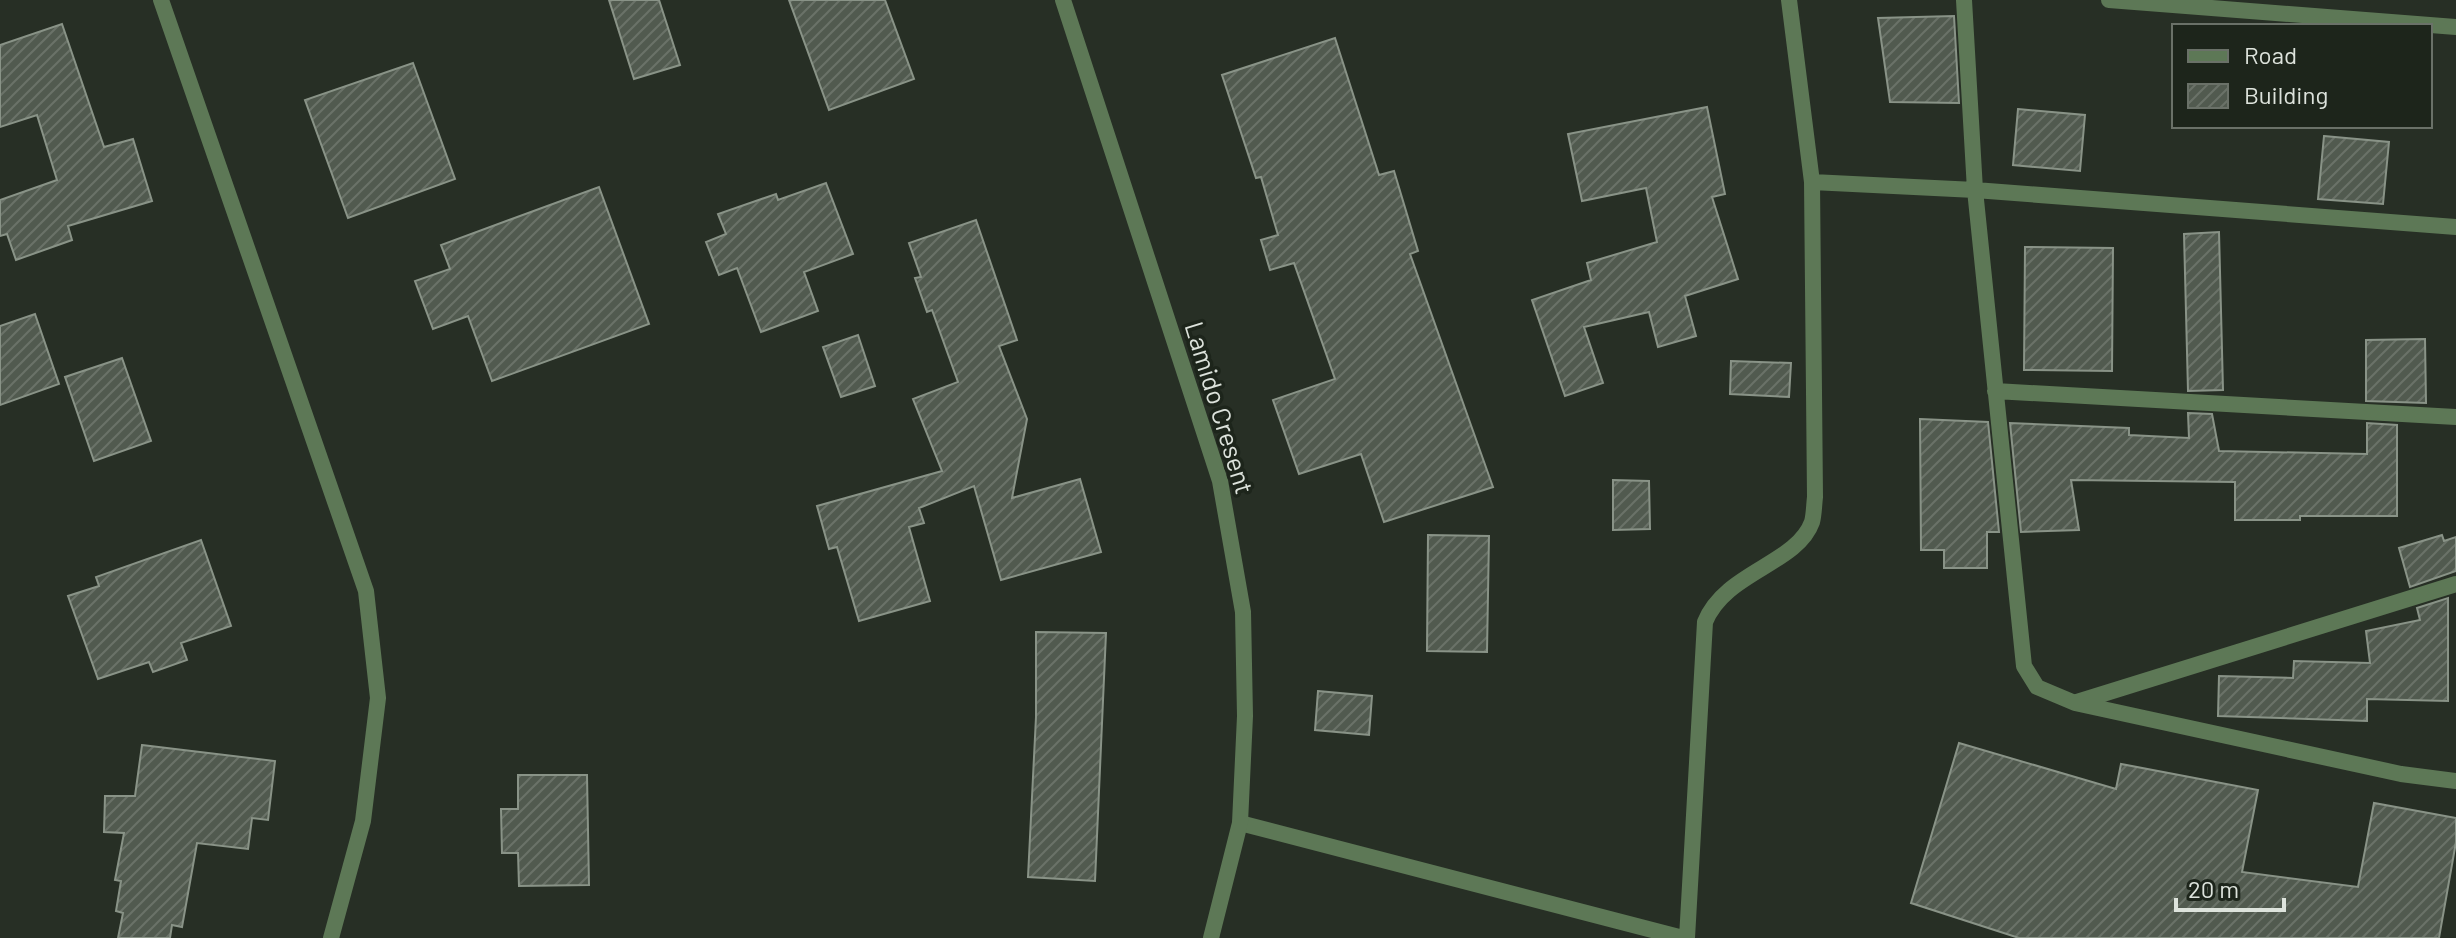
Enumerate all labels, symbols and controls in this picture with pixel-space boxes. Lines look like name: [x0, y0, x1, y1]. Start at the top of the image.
legend: [2172, 24, 2432, 128]
text: Road: [2244, 40, 2297, 69]
text: Building: [2244, 80, 2328, 109]
street label: Lamido Cresent: [1180, 318, 1261, 497]
scale bar: [2176, 862, 2284, 912]
text: 20 m: [2188, 874, 2239, 903]

